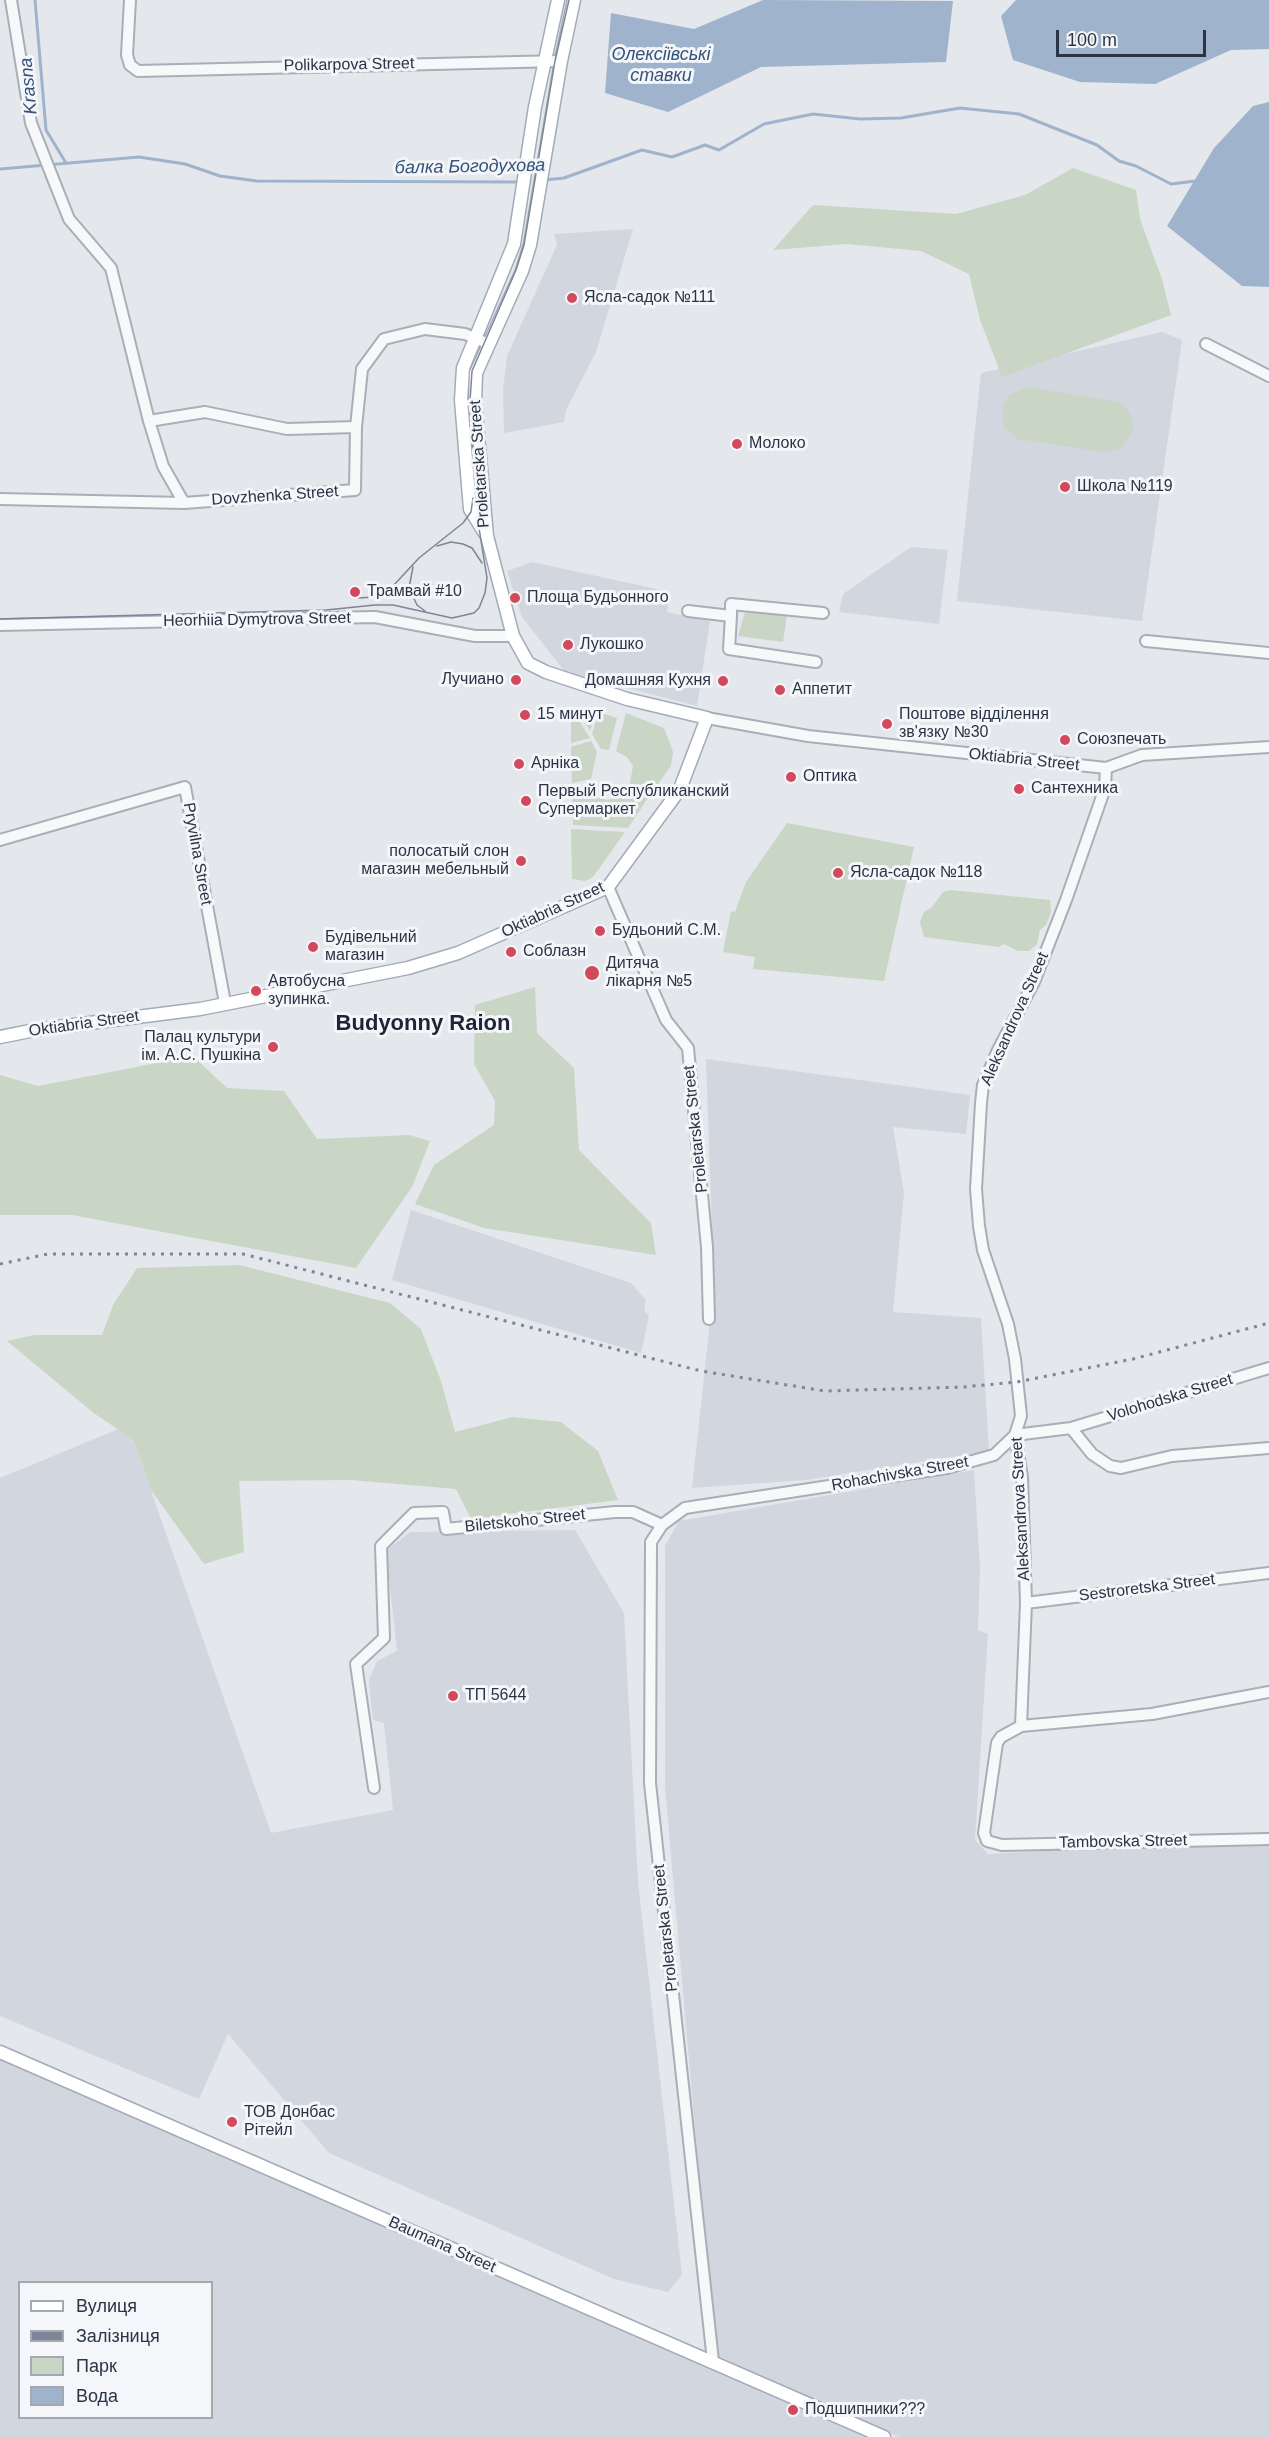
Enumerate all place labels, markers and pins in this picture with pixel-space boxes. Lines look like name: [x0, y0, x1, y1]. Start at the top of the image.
place label: Ясла-садок №111: [584, 288, 715, 308]
marker: Ясла-садок №111: [565, 291, 579, 305]
place label: Молоко: [749, 434, 806, 454]
marker: Молоко: [730, 437, 744, 451]
place label: Школа №119: [1077, 477, 1173, 497]
marker: Школа №119: [1058, 480, 1072, 494]
place label: Трамвай #10: [367, 582, 462, 602]
marker: Трамвай #10: [348, 585, 362, 599]
place label: Площа Будьонного: [527, 588, 669, 608]
marker: Площа Будьонного: [508, 591, 522, 605]
place label: Лукошко: [580, 635, 644, 655]
marker: Лукошко: [561, 638, 575, 652]
place label: Лучиано: [441, 670, 504, 690]
place label: Домашняя Кухня: [585, 671, 711, 691]
marker: Лучиано: [509, 673, 523, 687]
marker: Домашняя Кухня: [716, 674, 730, 688]
place label: Аппетит: [792, 680, 852, 700]
marker: Аппетит: [773, 683, 787, 697]
place label: 15 минут: [537, 705, 603, 725]
place label: Поштове відділення зв'язку №30: [899, 705, 1049, 743]
marker: 15 минут: [518, 708, 532, 722]
marker: Поштове відділення зв'язку №30: [880, 717, 894, 731]
place label: Союзпечать: [1077, 730, 1166, 750]
marker: Союзпечать: [1058, 733, 1072, 747]
place label: Арніка: [531, 754, 579, 774]
marker: Арніка: [512, 757, 526, 771]
place label: Оптика: [803, 767, 857, 787]
marker: Оптика: [784, 770, 798, 784]
place label: Сантехника: [1031, 779, 1118, 799]
place label: Первый Республиканский Супермаркет: [538, 782, 729, 820]
marker: Сантехника: [1012, 782, 1026, 796]
marker: Первый Республиканский Супермаркет: [519, 794, 533, 808]
place label: полосатый слон магазин мебельный: [361, 842, 509, 880]
marker: полосатый слон магазин мебельный: [514, 854, 528, 868]
place label: Ясла-садок №118: [850, 863, 982, 883]
marker: Ясла-садок №118: [831, 866, 845, 880]
place label: Будьоний С.М.: [612, 921, 721, 941]
marker: Будьоний С.М.: [593, 924, 607, 938]
place label: Будівельний магазин: [325, 928, 417, 966]
marker: Будівельний магазин: [306, 940, 320, 954]
place label: Соблазн: [523, 942, 586, 962]
marker: Соблазн: [504, 945, 518, 959]
place label: Дитяча лікарня №5: [606, 954, 692, 992]
marker: Дитяча лікарня №5: [583, 964, 601, 982]
place label: Автобусна зупинка.: [268, 972, 345, 1010]
marker: Автобусна зупинка.: [249, 984, 263, 998]
place label: Палац культури ім. А.С. Пушкіна: [141, 1028, 261, 1066]
marker: Палац культури ім. А.С. Пушкіна: [266, 1040, 280, 1054]
place label: ТП 5644: [465, 1686, 526, 1706]
marker: ТП 5644: [446, 1689, 460, 1703]
place label: ТОВ Донбас Рітейл: [244, 2103, 335, 2141]
marker: ТОВ Донбас Рітейл: [225, 2115, 239, 2129]
place label: Подшипники???: [805, 2400, 925, 2420]
marker: Подшипники???: [786, 2403, 800, 2417]

